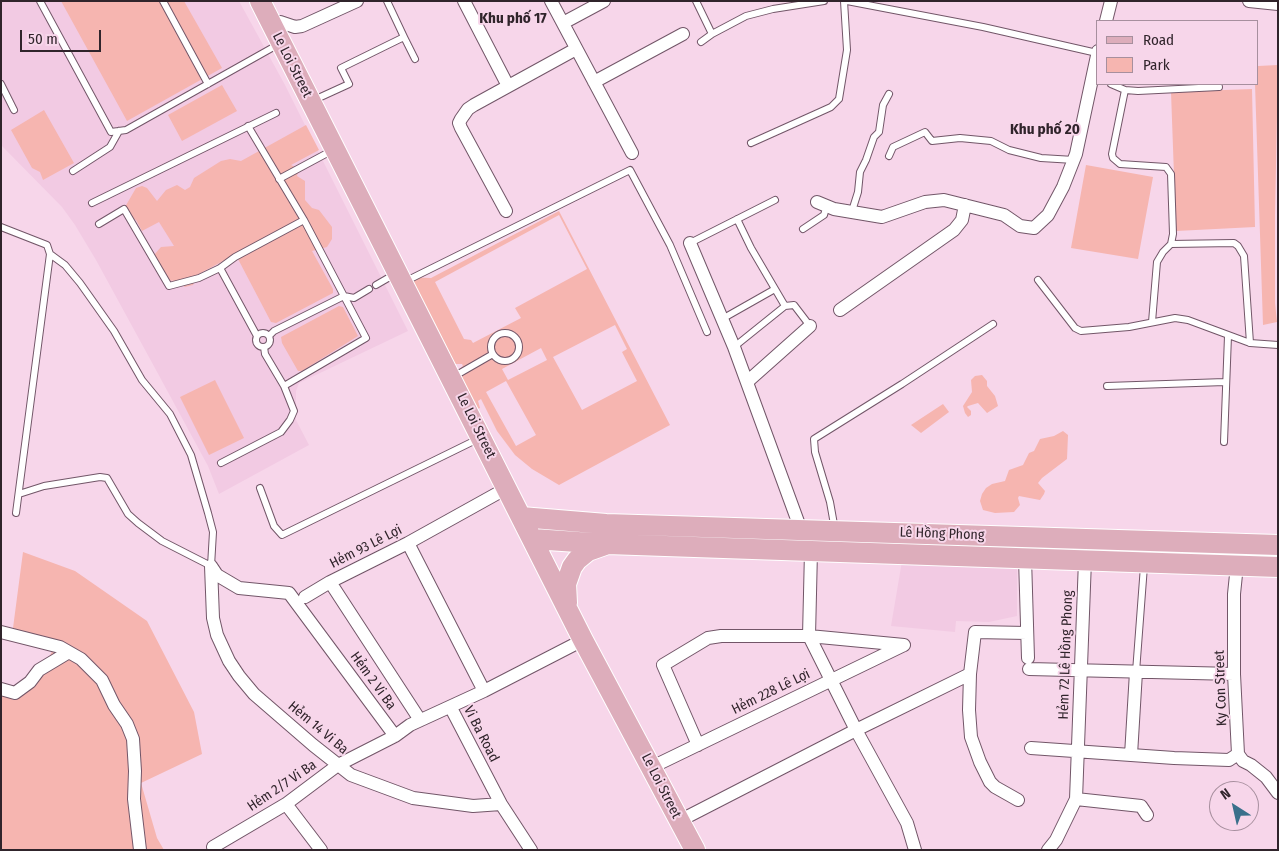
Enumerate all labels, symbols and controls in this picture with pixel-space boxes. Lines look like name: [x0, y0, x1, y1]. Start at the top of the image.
district label: Khu phố 17: [479, 10, 547, 28]
scale bar: [22, 20, 104, 52]
legend: [1096, 20, 1259, 85]
text: 50 m: [28, 30, 58, 48]
street label: Le Loi Street: [268, 30, 316, 100]
text: Road: [1143, 31, 1174, 49]
text: Park: [1143, 56, 1170, 74]
district label: Khu phố 20: [1010, 121, 1080, 139]
street label: Le Loi Street: [453, 391, 499, 461]
street label: Hẻm 93 Lê Lợi: [327, 522, 405, 572]
street label: Lê Hồng Phong: [899, 524, 985, 544]
street label: Hẻm 72 Lê Hồng Phong: [1055, 590, 1077, 720]
street label: Hẻm 2 Vi Ba: [346, 649, 400, 713]
street label: Ky Con Street: [1211, 650, 1231, 726]
street label: Hẻm 228 Lê Lợi: [729, 666, 813, 718]
street label: Hẻm 14 Vi Ba: [284, 698, 352, 758]
street label: Vi Ba Road: [460, 703, 502, 765]
street label: Le Loi Street: [637, 751, 685, 821]
street label: Hẻm 2/7 Vi Ba: [244, 757, 320, 815]
north arrow: [1209, 781, 1259, 831]
text: N: [1217, 785, 1234, 803]

